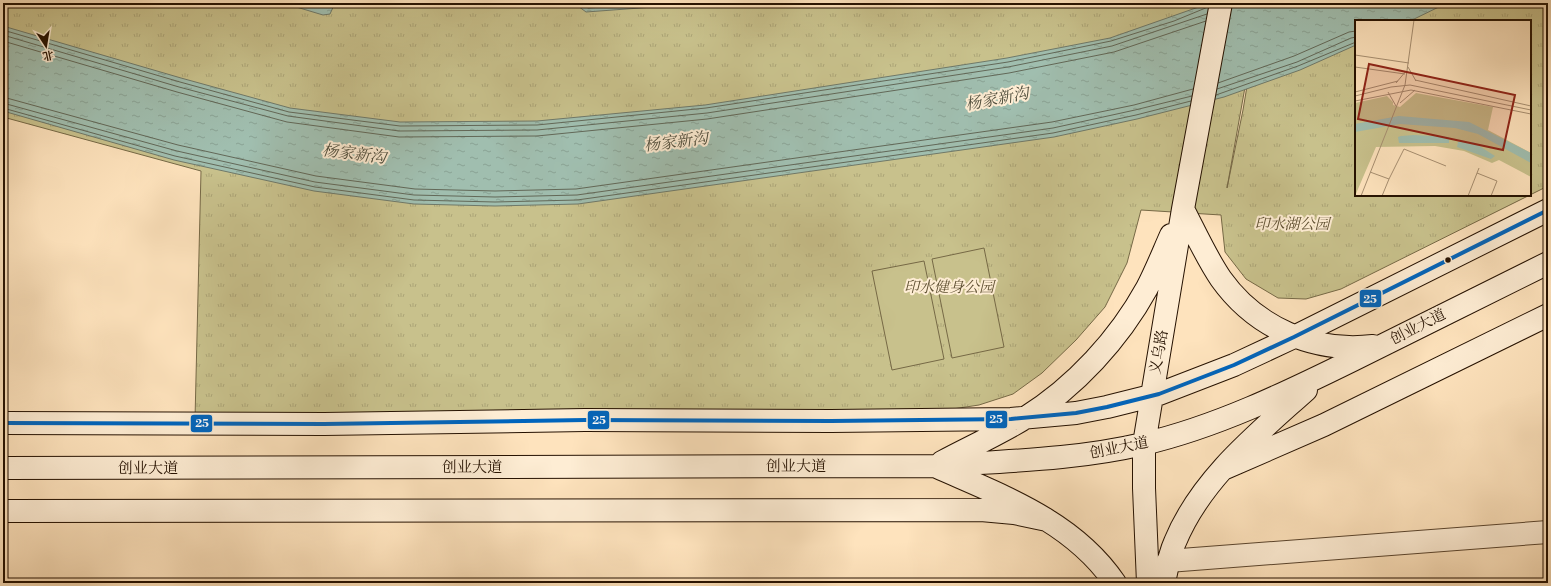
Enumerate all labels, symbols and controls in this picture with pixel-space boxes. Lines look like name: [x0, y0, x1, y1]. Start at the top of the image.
inset map: [1355, 20, 1531, 196]
north arrow: [26, 26, 66, 66]
text: 北: [41, 47, 55, 63]
water label: 杨家新沟: [964, 83, 1033, 115]
water label: 杨家新沟: [643, 128, 712, 156]
water label: 杨家新沟: [321, 140, 390, 168]
park label: 印水湖公园: [1254, 215, 1331, 234]
unlabelled marker: [1443, 255, 1453, 265]
park label: 印水健身公园: [904, 278, 996, 297]
line badge: 25: [1359, 289, 1382, 308]
text: 25: [1363, 293, 1377, 307]
street label: 创业大道: [1387, 305, 1449, 349]
street label: 义乌路: [1146, 328, 1172, 376]
line badge: 25: [587, 410, 610, 430]
line badge: 25: [985, 410, 1008, 429]
text: 25: [989, 413, 1003, 427]
line badge: 25: [190, 414, 213, 433]
text: 25: [592, 414, 606, 428]
text: 25: [195, 417, 209, 431]
street label: 创业大道: [1088, 433, 1150, 463]
street label: 创业大道: [766, 457, 826, 476]
street label: 创业大道: [442, 458, 502, 477]
street label: 创业大道: [118, 459, 178, 478]

